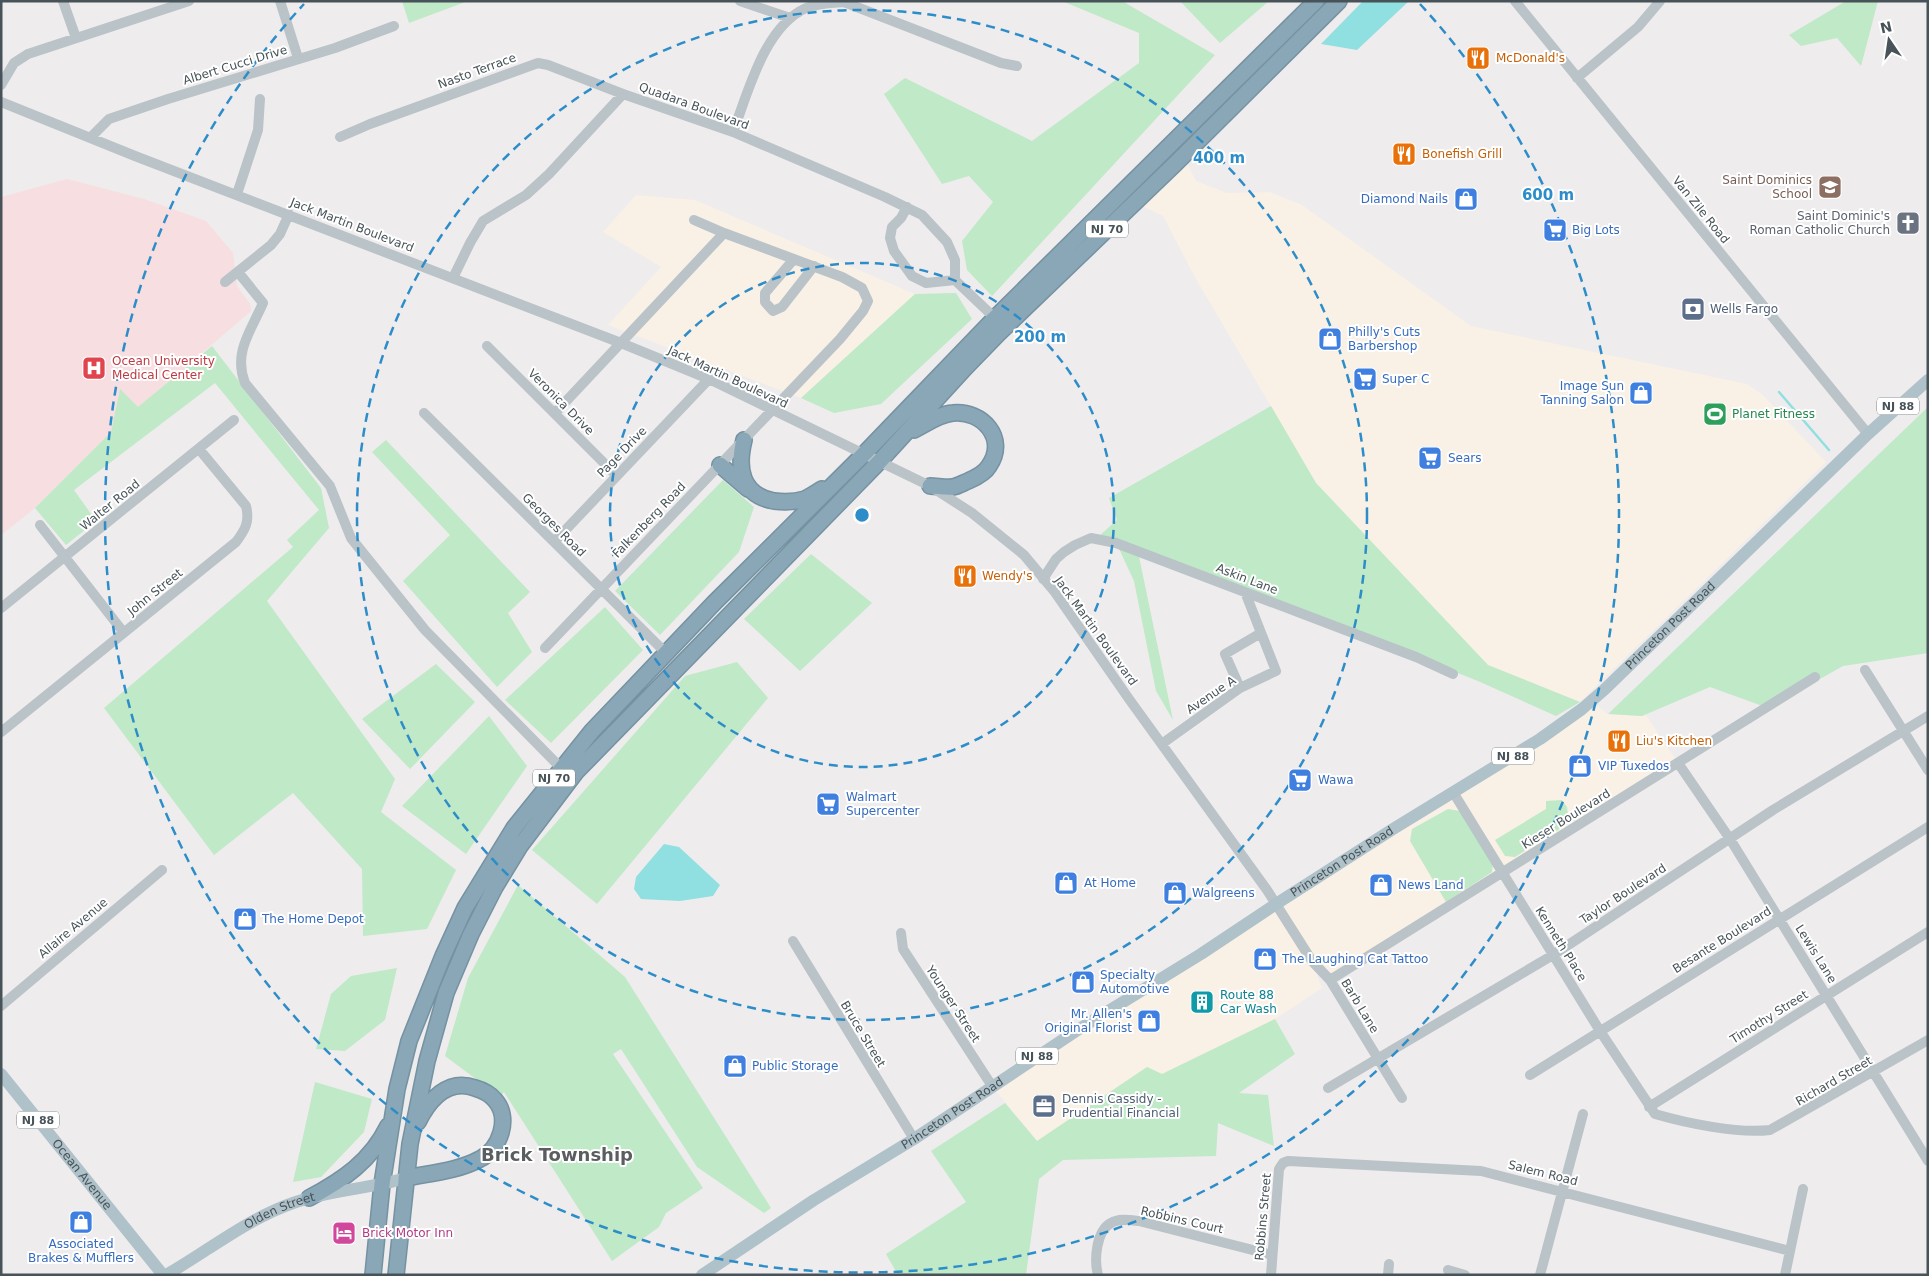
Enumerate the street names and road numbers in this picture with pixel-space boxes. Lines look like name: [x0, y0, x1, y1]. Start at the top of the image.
street label: Albert Cucci Drive: [181, 42, 289, 88]
street label: Nasto Terrace: [436, 50, 518, 92]
street label: Quadara Boulevard: [637, 80, 751, 132]
street label: Van Zile Road: [1670, 174, 1732, 246]
street label: Jack Martin Boulevard: [287, 195, 416, 255]
road number: NJ 70: [1086, 220, 1128, 238]
street label: Jack Martin Boulevard: [665, 343, 790, 411]
street label: Veronica Drive: [525, 366, 597, 438]
road number: NJ 88: [1877, 398, 1919, 414]
street label: Page Drive: [594, 424, 650, 480]
street label: Walter Road: [77, 477, 143, 533]
street label: Falkenberg Road: [609, 479, 689, 561]
street label: Georges Road: [519, 490, 589, 560]
street label: Askin Lane: [1214, 561, 1280, 597]
street label: John Street: [124, 565, 185, 619]
street label: Jack Martin Boulevard: [1051, 573, 1140, 688]
street label: Princeton Post Road: [1623, 579, 1718, 672]
street label: Avenue A: [1184, 673, 1239, 717]
road number: NJ 88: [1492, 748, 1534, 764]
road number: NJ 70: [533, 770, 575, 786]
street label: Kieser Boulevard: [1519, 786, 1613, 852]
street label: Princeton Post Road: [1288, 824, 1396, 900]
street label: Taylor Boulevard: [1576, 861, 1669, 928]
street label: Allaire Avenue: [36, 895, 110, 961]
street label: Kenneth Place: [1532, 904, 1590, 984]
street label: Besante Boulevard: [1670, 904, 1774, 976]
street label: Lewis Lane: [1793, 922, 1839, 986]
street label: Younger Street: [922, 962, 983, 1045]
street label: Barb Lane: [1338, 976, 1382, 1036]
street label: Timothy Street: [1727, 987, 1811, 1047]
street label: Bruce Street: [838, 998, 888, 1070]
road number: NJ 88: [1016, 1048, 1058, 1064]
street label: Richard Street: [1793, 1053, 1875, 1109]
street label: Princeton Post Road: [899, 1074, 1006, 1152]
road number: NJ 88: [17, 1112, 59, 1128]
street label: Ocean Avenue: [49, 1136, 115, 1213]
street label: Salem Road: [1507, 1158, 1579, 1188]
street label: Robbins Street: [1252, 1172, 1274, 1261]
street label: Olden Street: [242, 1190, 317, 1232]
street label: Robbins Court: [1139, 1204, 1225, 1236]

